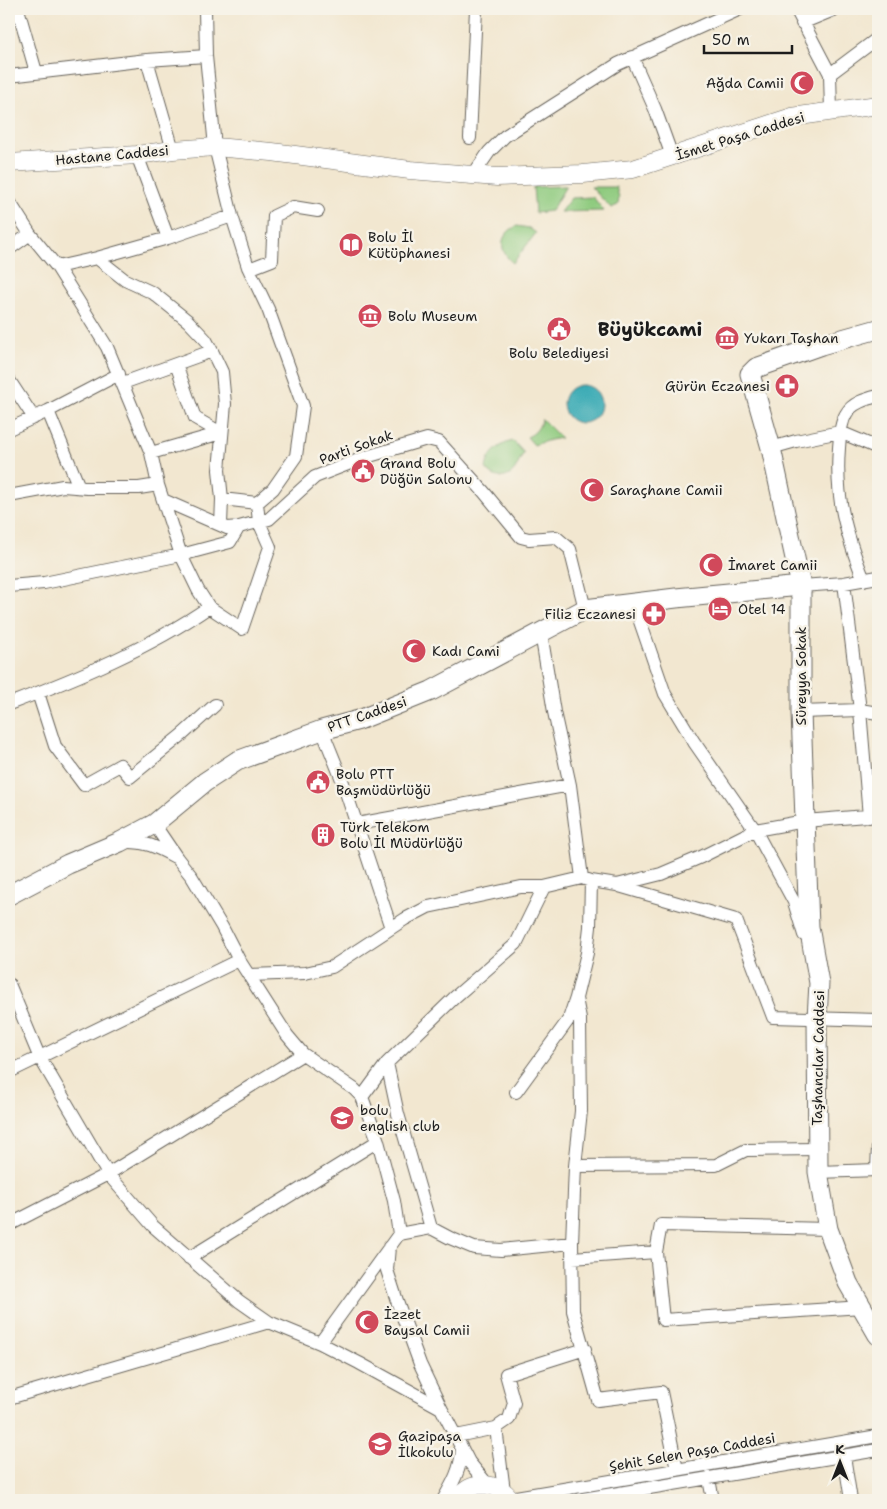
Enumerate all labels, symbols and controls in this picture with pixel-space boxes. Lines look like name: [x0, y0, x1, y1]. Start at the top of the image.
scale bar: [704, 22, 792, 54]
text: 50 m: [712, 30, 750, 50]
mosque icon: Ağda Camii: [789, 70, 815, 96]
place label: Ağda Camii: [706, 74, 784, 92]
street label: İsmet Paşa Caddesi: [673, 108, 807, 164]
street label: Hastane Caddesi: [54, 141, 170, 169]
place label: Bolu İl Kütüphanesi: [368, 228, 450, 262]
library icon: Bolu İl Kütüphanesi: [338, 232, 364, 258]
museum icon: Bolu Museum: [357, 303, 383, 329]
place label: Bolu Museum: [388, 307, 477, 325]
public building icon: Bolu Belediyesi: [546, 316, 572, 342]
district label: Büyükcami: [598, 317, 702, 342]
museum icon: Yukarı Taşhan: [714, 325, 740, 351]
place label: Yukarı Taşhan: [744, 329, 839, 347]
place label: Bolu Belediyesi: [509, 344, 609, 362]
pharmacy icon: Gürün Eczanesi: [774, 373, 800, 399]
place label: Gürün Eczanesi: [665, 377, 770, 395]
street label: Parti Sokak: [317, 425, 395, 469]
place label: Grand Bolu Düğün Salonu: [380, 454, 472, 488]
public building icon: Grand Bolu Düğün Salonu: [350, 458, 376, 484]
mosque icon: Saraçhane Camii: [579, 477, 605, 503]
place label: Saraçhane Camii: [610, 481, 723, 499]
mosque icon: İmaret Camii: [698, 552, 724, 578]
place label: İmaret Camii: [728, 556, 817, 574]
hotel icon: Otel 14: [707, 596, 733, 622]
place label: Otel 14: [738, 600, 786, 618]
pharmacy icon: Filiz Eczanesi: [641, 601, 667, 627]
place label: Filiz Eczanesi: [545, 605, 636, 623]
street label: Süreyya Sokak: [792, 627, 810, 726]
mosque icon: Kadı Cami: [401, 638, 427, 664]
place label: Kadı Cami: [432, 642, 500, 660]
street label: PTT Caddesi: [325, 692, 409, 736]
place label: Bolu PTT Başmüdürlüğü: [336, 765, 431, 799]
public building icon: Bolu PTT Başmüdürlüğü: [305, 769, 331, 795]
place label: Türk Telekom Bolu İl Müdürlüğü: [340, 818, 463, 852]
building icon: Türk Telekom Bolu İl Müdürlüğü: [310, 822, 336, 848]
street label: Taşhancılar Caddesi: [808, 990, 828, 1126]
place label: bolu english club: [360, 1101, 440, 1135]
school or university icon: bolu english club: [329, 1105, 355, 1131]
place label: İzzet Baysal Camii: [384, 1305, 470, 1339]
mosque icon: İzzet Baysal Camii: [354, 1309, 380, 1335]
place label: Gazipaşa İlkokulu: [398, 1427, 461, 1461]
street label: Şehit Selen Paşa Caddesi: [607, 1429, 777, 1475]
school or university icon: Gazipaşa İlkokulu: [367, 1431, 393, 1457]
north arrow: [814, 1436, 864, 1486]
text: K: [835, 1440, 845, 1458]

